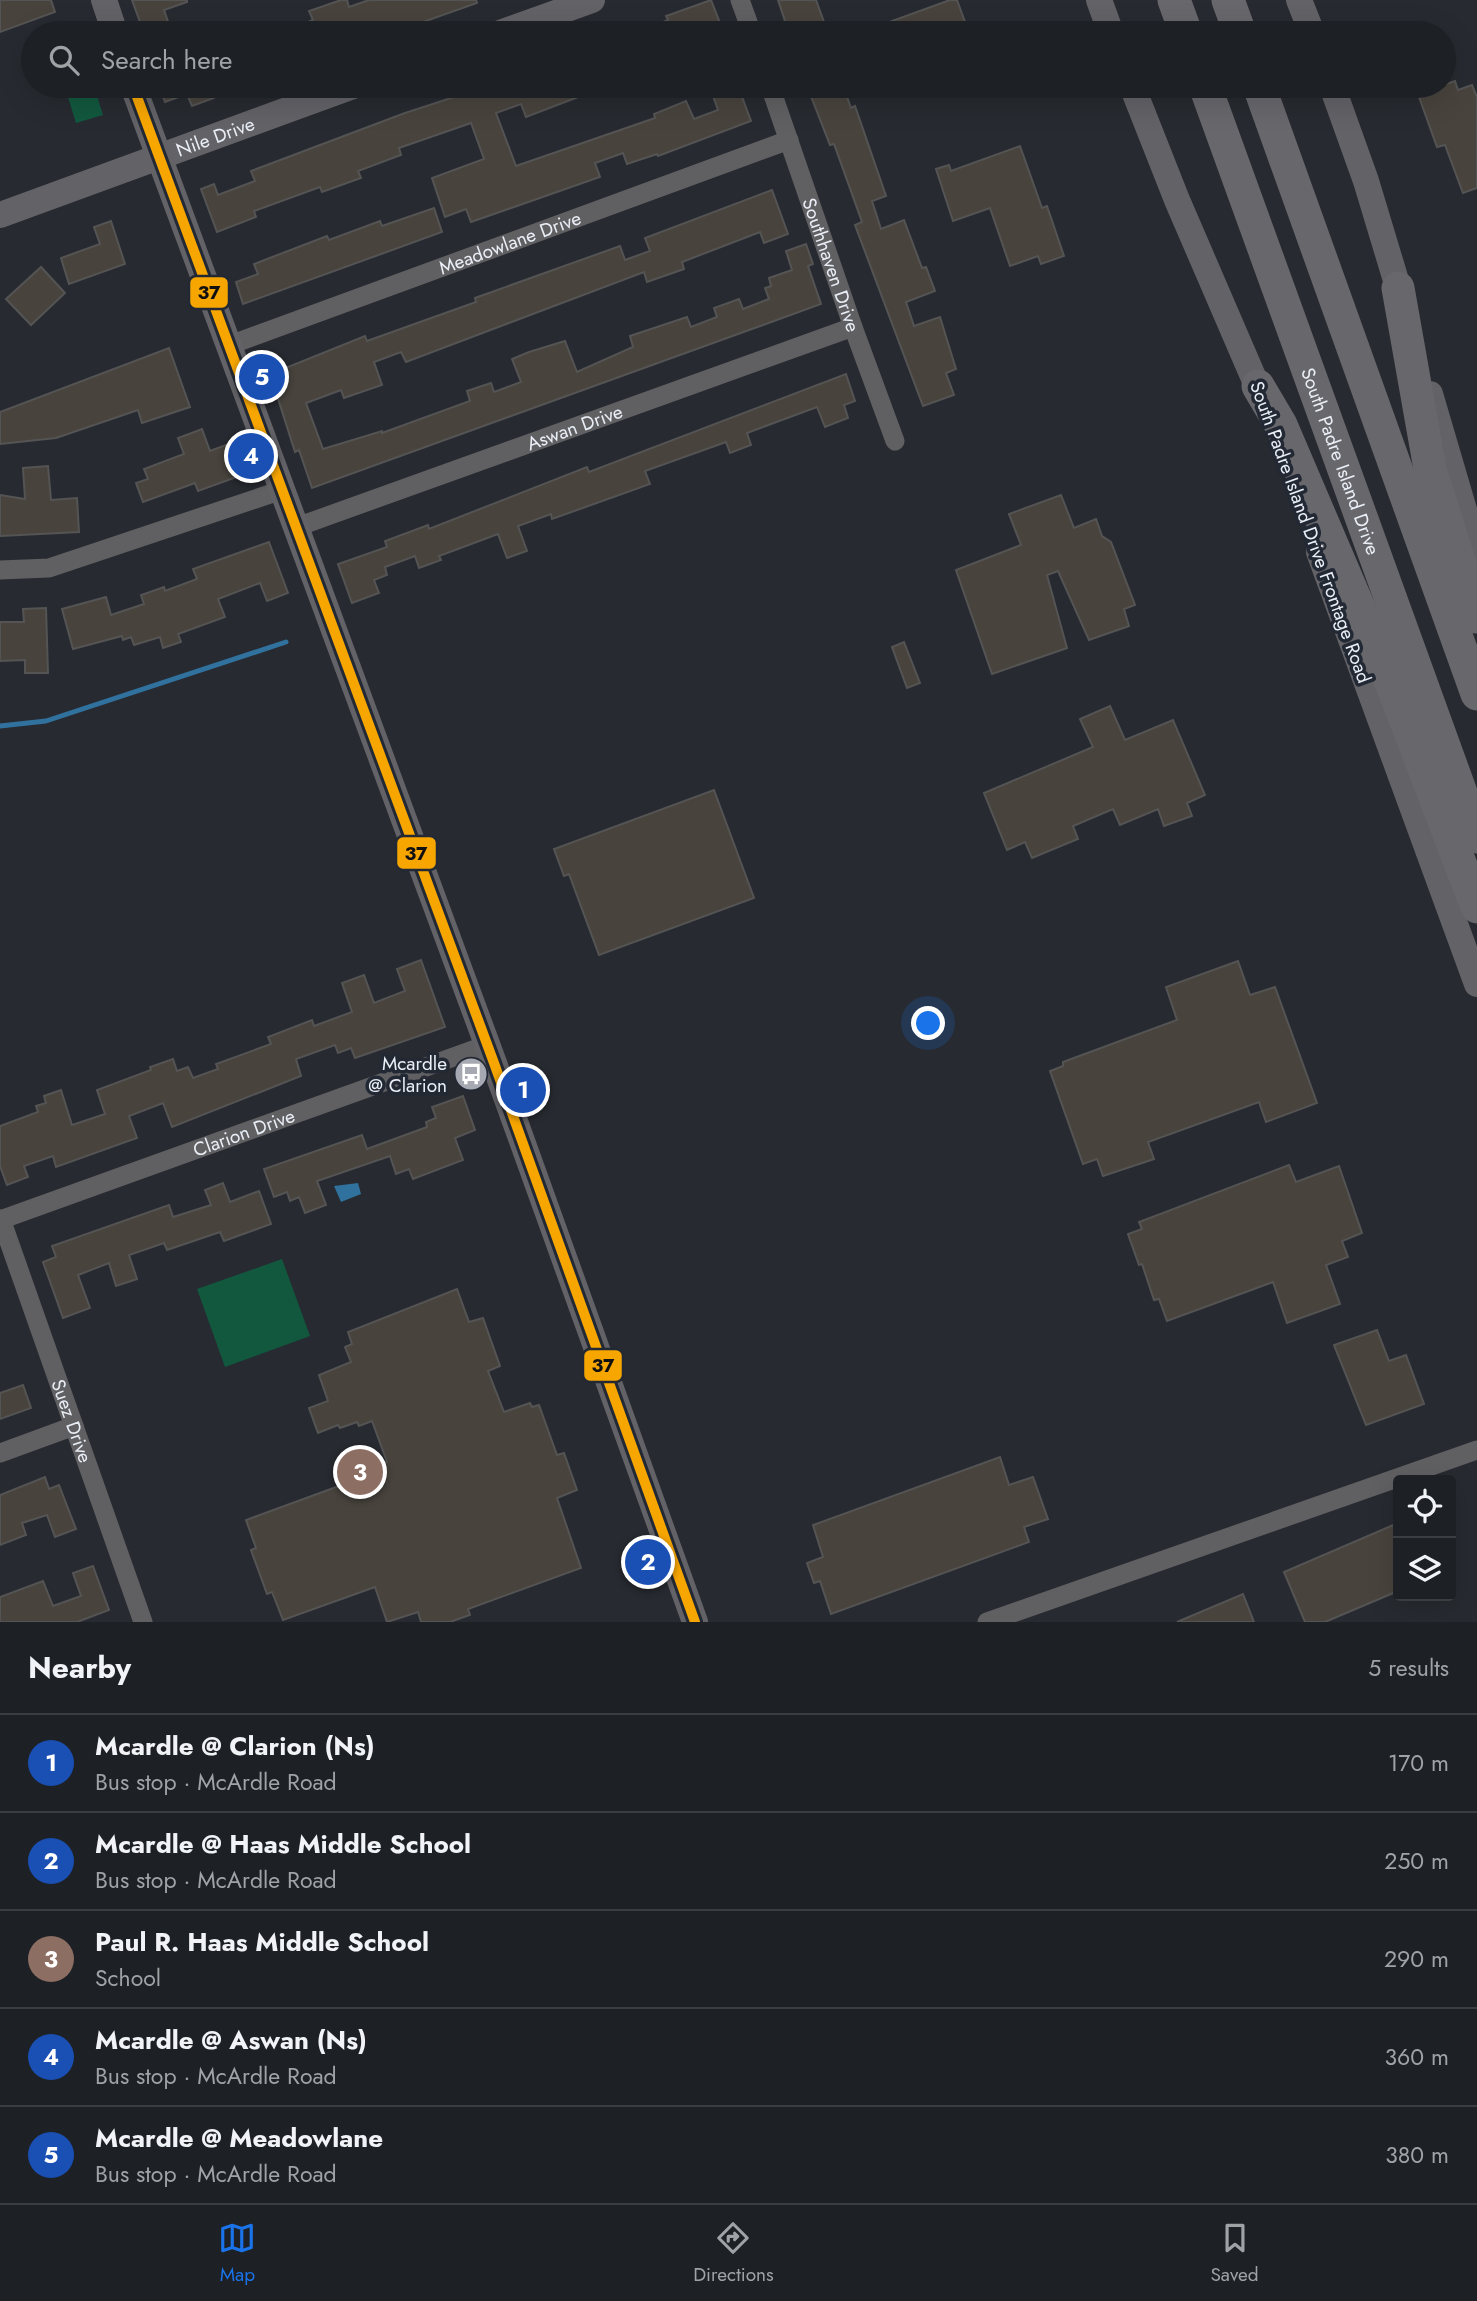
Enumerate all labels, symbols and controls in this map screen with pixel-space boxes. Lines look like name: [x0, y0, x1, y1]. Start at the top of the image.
search box: [21, 21, 1456, 98]
icon: search: [45, 41, 83, 79]
text: Search here: [101, 41, 233, 79]
street label: Nile Drive: [172, 110, 259, 164]
street label: Southhaven Drive: [795, 194, 867, 336]
street label: Meadowlane Drive: [435, 204, 585, 281]
line badge: 37: [189, 276, 229, 309]
text: 37: [198, 279, 221, 306]
pin: 5: [239, 351, 285, 403]
street label: South Padre Island Drive: [1294, 364, 1387, 559]
street label: South Padre Island Drive Frontage Road: [1243, 377, 1378, 687]
street label: Aswan Drive: [523, 398, 626, 457]
pin: 4: [228, 430, 274, 482]
line badge: 37: [396, 836, 437, 870]
text: 37: [405, 840, 428, 867]
your location: [911, 1006, 945, 1040]
place label: Mcardle @ Clarion: [368, 1050, 447, 1099]
bus stop icon: Mcardle @ Clarion: [452, 1055, 490, 1093]
pin: 1: [500, 1064, 546, 1116]
street label: Clarion Drive: [189, 1102, 299, 1164]
line badge: 37: [583, 1349, 623, 1382]
text: 37: [592, 1352, 615, 1379]
street label: Suez Drive: [45, 1376, 99, 1467]
pin: 3: [337, 1446, 383, 1498]
map controls: [1393, 1475, 1456, 1601]
button: locate: [1393, 1475, 1456, 1538]
pin: 2: [625, 1536, 671, 1588]
button: layers: [1393, 1538, 1456, 1601]
text: Nearby: [28, 1646, 131, 1689]
text: 5 results: [1368, 1651, 1449, 1685]
text: Mcardle @ Clarion (Ns): [95, 1727, 375, 1765]
text: 1: [45, 1746, 57, 1780]
text: 170 m: [1388, 1746, 1449, 1780]
text: Bus stop · McArdle Road: [95, 1765, 337, 1799]
text: Mcardle @ Haas Middle School: [95, 1825, 471, 1863]
text: 2: [43, 1844, 59, 1878]
text: 250 m: [1384, 1844, 1449, 1878]
text: Bus stop · McArdle Road: [95, 1863, 337, 1897]
text: Paul R. Haas Middle School: [95, 1923, 429, 1961]
text: 3: [44, 1942, 58, 1976]
text: 290 m: [1384, 1942, 1449, 1976]
text: School: [95, 1961, 161, 1995]
text: Mcardle @ Aswan (Ns): [95, 2021, 367, 2059]
text: 4: [43, 2040, 59, 2074]
text: 360 m: [1385, 2040, 1449, 2074]
text: Bus stop · McArdle Road: [95, 2059, 337, 2093]
text: Mcardle @ Meadowlane: [95, 2119, 383, 2157]
text: 5: [44, 2138, 58, 2172]
text: 380 m: [1385, 2138, 1449, 2172]
text: Bus stop · McArdle Road: [95, 2157, 337, 2191]
tab: Map: [218, 2219, 256, 2288]
tab: Directions: [693, 2219, 774, 2288]
tab: Saved: [1210, 2219, 1259, 2288]

